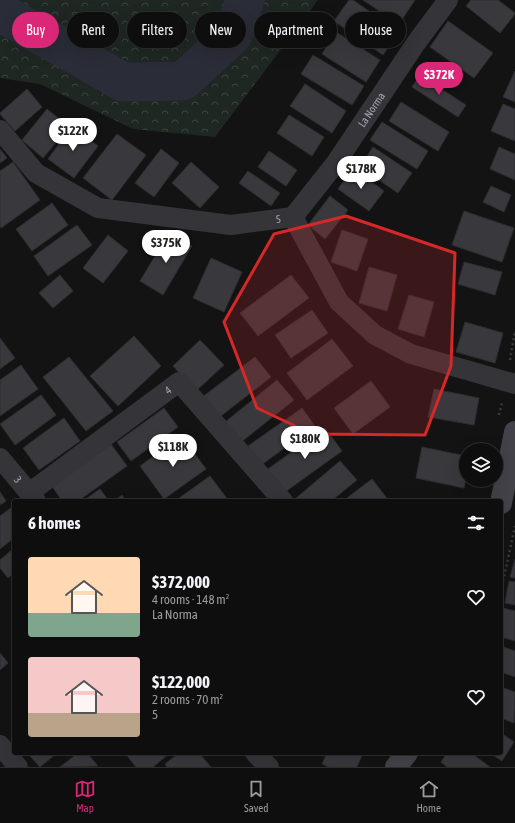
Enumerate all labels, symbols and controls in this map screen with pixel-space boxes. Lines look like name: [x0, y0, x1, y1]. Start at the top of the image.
chip: Buy: [12, 12, 59, 48]
chip: Rent: [67, 12, 119, 48]
chip: Filters: [127, 12, 187, 48]
chip: New: [195, 12, 246, 48]
chip: Apartment: [254, 12, 337, 48]
chip: House: [345, 12, 406, 48]
pin: $372K: [411, 62, 467, 96]
text: $372K: [424, 67, 454, 82]
street label: La Norma: [356, 90, 387, 129]
pin: $122K: [45, 118, 101, 152]
text: $122K: [58, 123, 88, 138]
pin: $178K: [333, 156, 389, 190]
text: $178K: [346, 161, 376, 176]
street label: 5: [275, 213, 282, 225]
pin: $375K: [138, 230, 194, 264]
text: $375K: [151, 235, 181, 250]
street label: 4: [162, 384, 174, 396]
pin: $180K: [277, 426, 333, 460]
text: $180K: [290, 431, 320, 446]
pin: $118K: [145, 434, 201, 468]
text: $118K: [158, 439, 188, 454]
map controls: [459, 443, 503, 487]
button: layers: [459, 443, 503, 487]
street label: 3: [12, 474, 24, 485]
icon: filters: [465, 512, 487, 534]
text: 6 homes: [28, 513, 81, 533]
text: $372,000: [152, 572, 210, 592]
icon: home: [60, 573, 108, 621]
icon: heart: [465, 586, 487, 608]
text: 4 rooms · 148 m²: [152, 592, 229, 607]
text: La Norma: [152, 607, 198, 622]
text: $122,000: [152, 672, 210, 692]
icon: home: [60, 673, 108, 721]
icon: heart: [465, 686, 487, 708]
text: 2 rooms · 70 m²: [152, 692, 223, 707]
text: 5: [152, 707, 158, 722]
tab: Map: [74, 778, 96, 814]
tab: Saved: [244, 778, 268, 814]
tab: Home: [416, 778, 441, 814]

